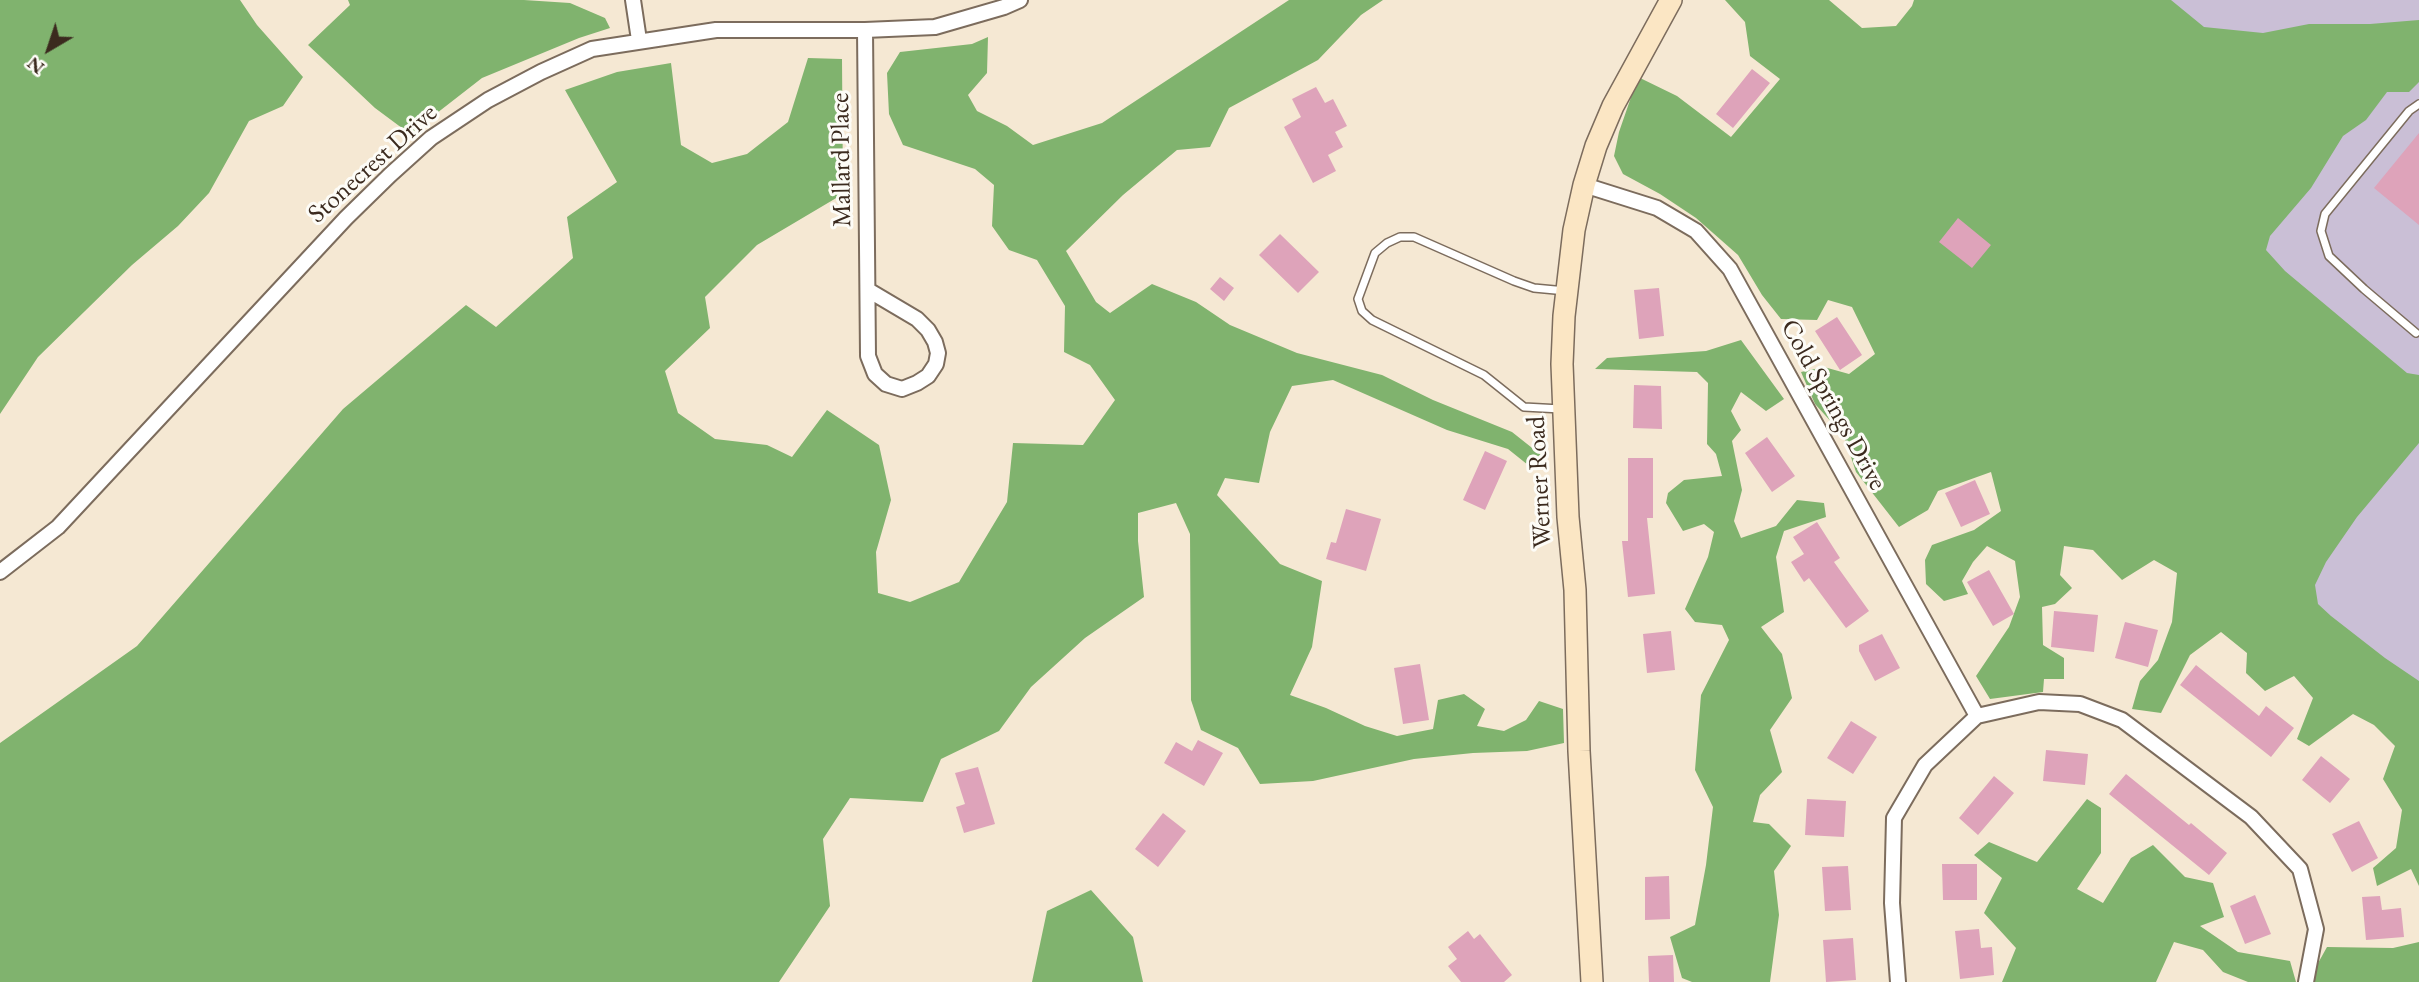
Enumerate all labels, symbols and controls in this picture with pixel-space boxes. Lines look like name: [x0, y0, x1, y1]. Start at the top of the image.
north arrow: [14, 14, 84, 84]
text: N: [22, 51, 49, 80]
street label: Mallard Place: [825, 93, 859, 227]
street label: Stonecrest Drive: [302, 98, 444, 230]
street label: Cold Springs Drive: [1773, 314, 1893, 496]
street label: Werner Road: [1521, 415, 1559, 549]

